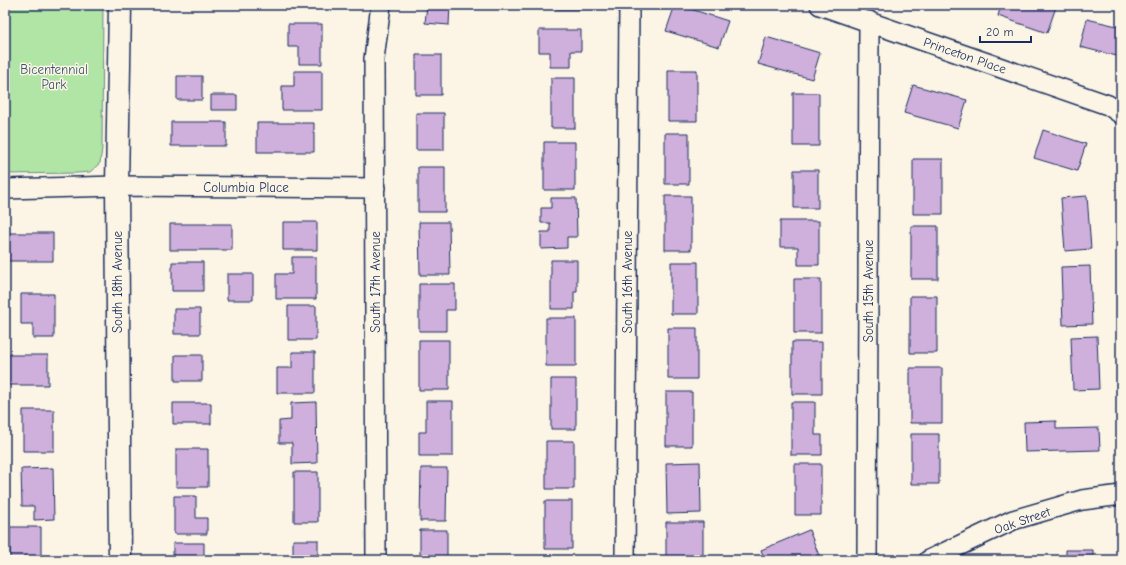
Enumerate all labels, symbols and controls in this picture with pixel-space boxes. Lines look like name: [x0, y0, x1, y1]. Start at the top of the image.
scale bar: [980, 18, 1031, 44]
text: 20 m: [986, 25, 1014, 39]
street label: Princeton Place: [921, 34, 1009, 77]
park label: Bicentennial Park: [20, 62, 88, 92]
street label: Columbia Place: [203, 180, 289, 195]
street label: South 18th Avenue: [110, 230, 125, 333]
street label: South 16th Avenue: [620, 230, 635, 333]
street label: South 17th Avenue: [368, 231, 383, 333]
street label: South 15th Avenue: [861, 239, 876, 342]
street label: Oak Street: [992, 503, 1053, 537]

